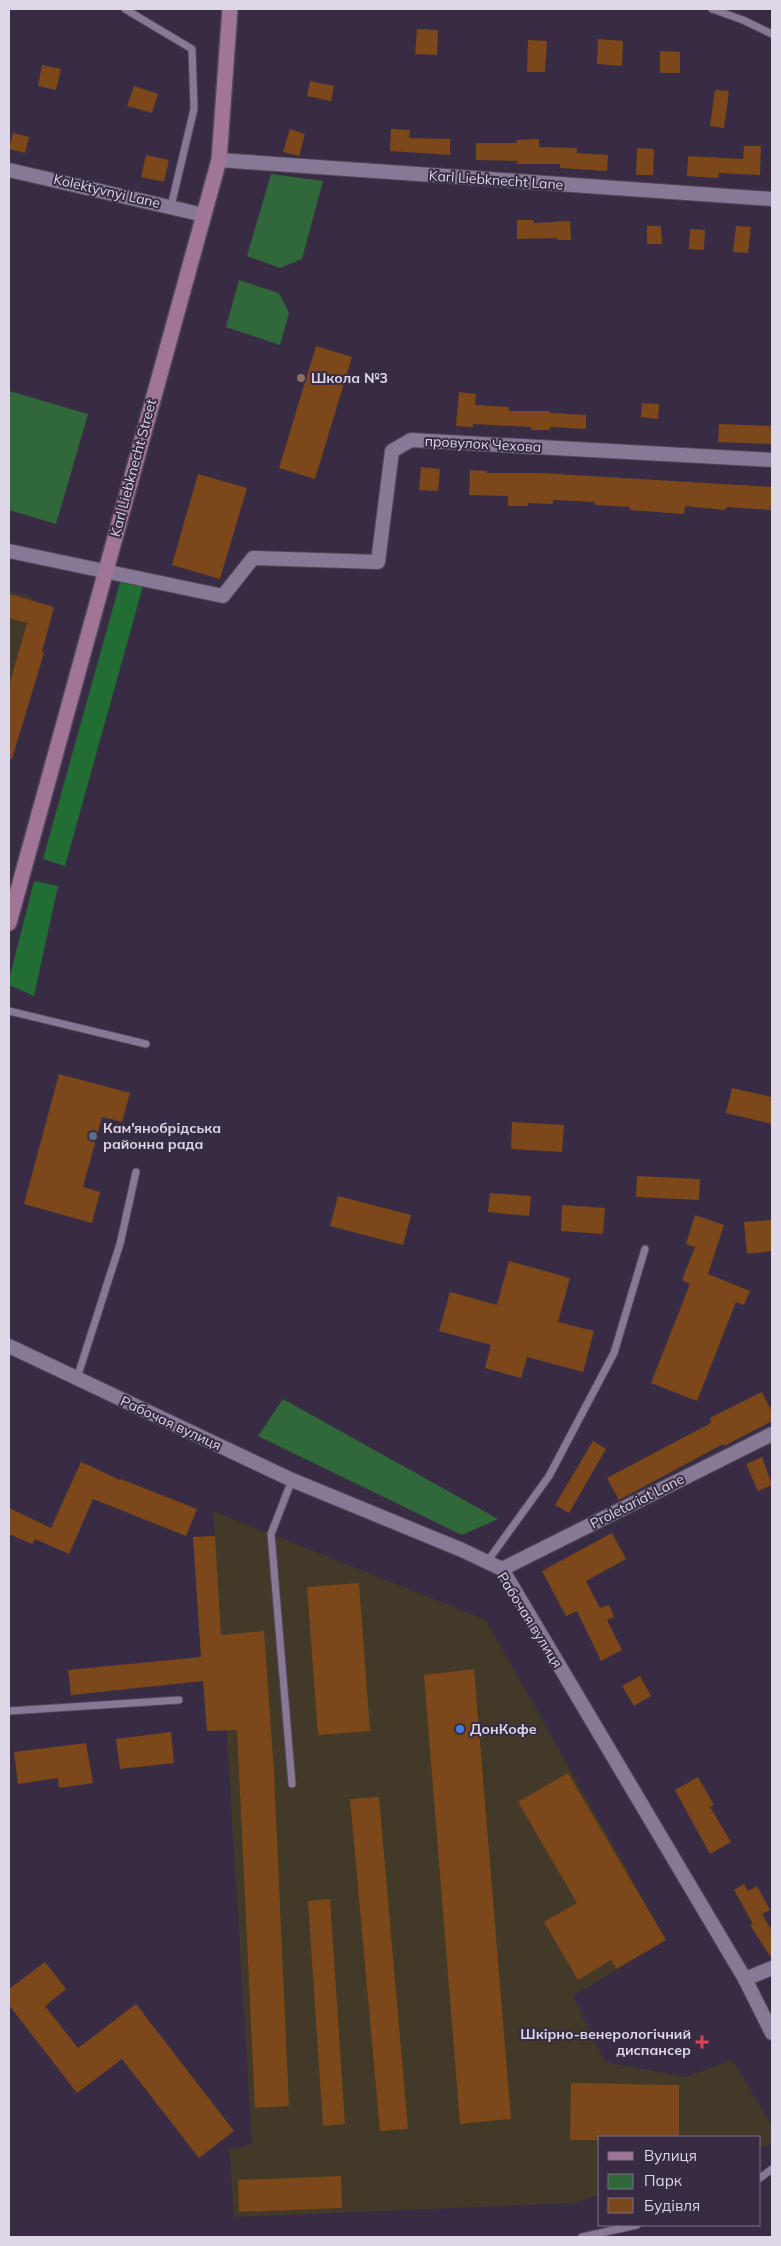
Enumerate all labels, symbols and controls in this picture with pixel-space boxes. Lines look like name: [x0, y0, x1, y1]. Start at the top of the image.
street label: Karl Liebknecht Lane: [428, 166, 564, 194]
street label: Kolektyvnyi Lane: [52, 170, 162, 212]
place label: Школа №3: [311, 369, 388, 387]
marker: Школа №3: [295, 372, 307, 384]
street label: Karl Liebknecht Street: [106, 397, 160, 539]
street label: провулок Чехова: [424, 432, 542, 456]
place label: Кам'янобрідська районна рада: [103, 1119, 221, 1153]
marker: Кам'янобрідська районна рада: [87, 1130, 99, 1142]
street label: Рабочая вулиця: [118, 1392, 224, 1454]
street label: Proletariat Lane: [587, 1470, 687, 1532]
street label: Рабочая вулиця: [493, 1569, 567, 1671]
place label: ДонКофе: [470, 1720, 537, 1738]
marker: ДонКофе: [454, 1723, 466, 1735]
place label: Шкірно-венерологічний диспансер: [520, 2025, 691, 2059]
marker: Шкірно-венерологічний диспансер: [695, 2035, 709, 2049]
legend: [598, 2136, 761, 2226]
text: Вулиця: [644, 2146, 697, 2165]
text: Парк: [644, 2171, 683, 2190]
text: Будівля: [644, 2196, 700, 2215]

